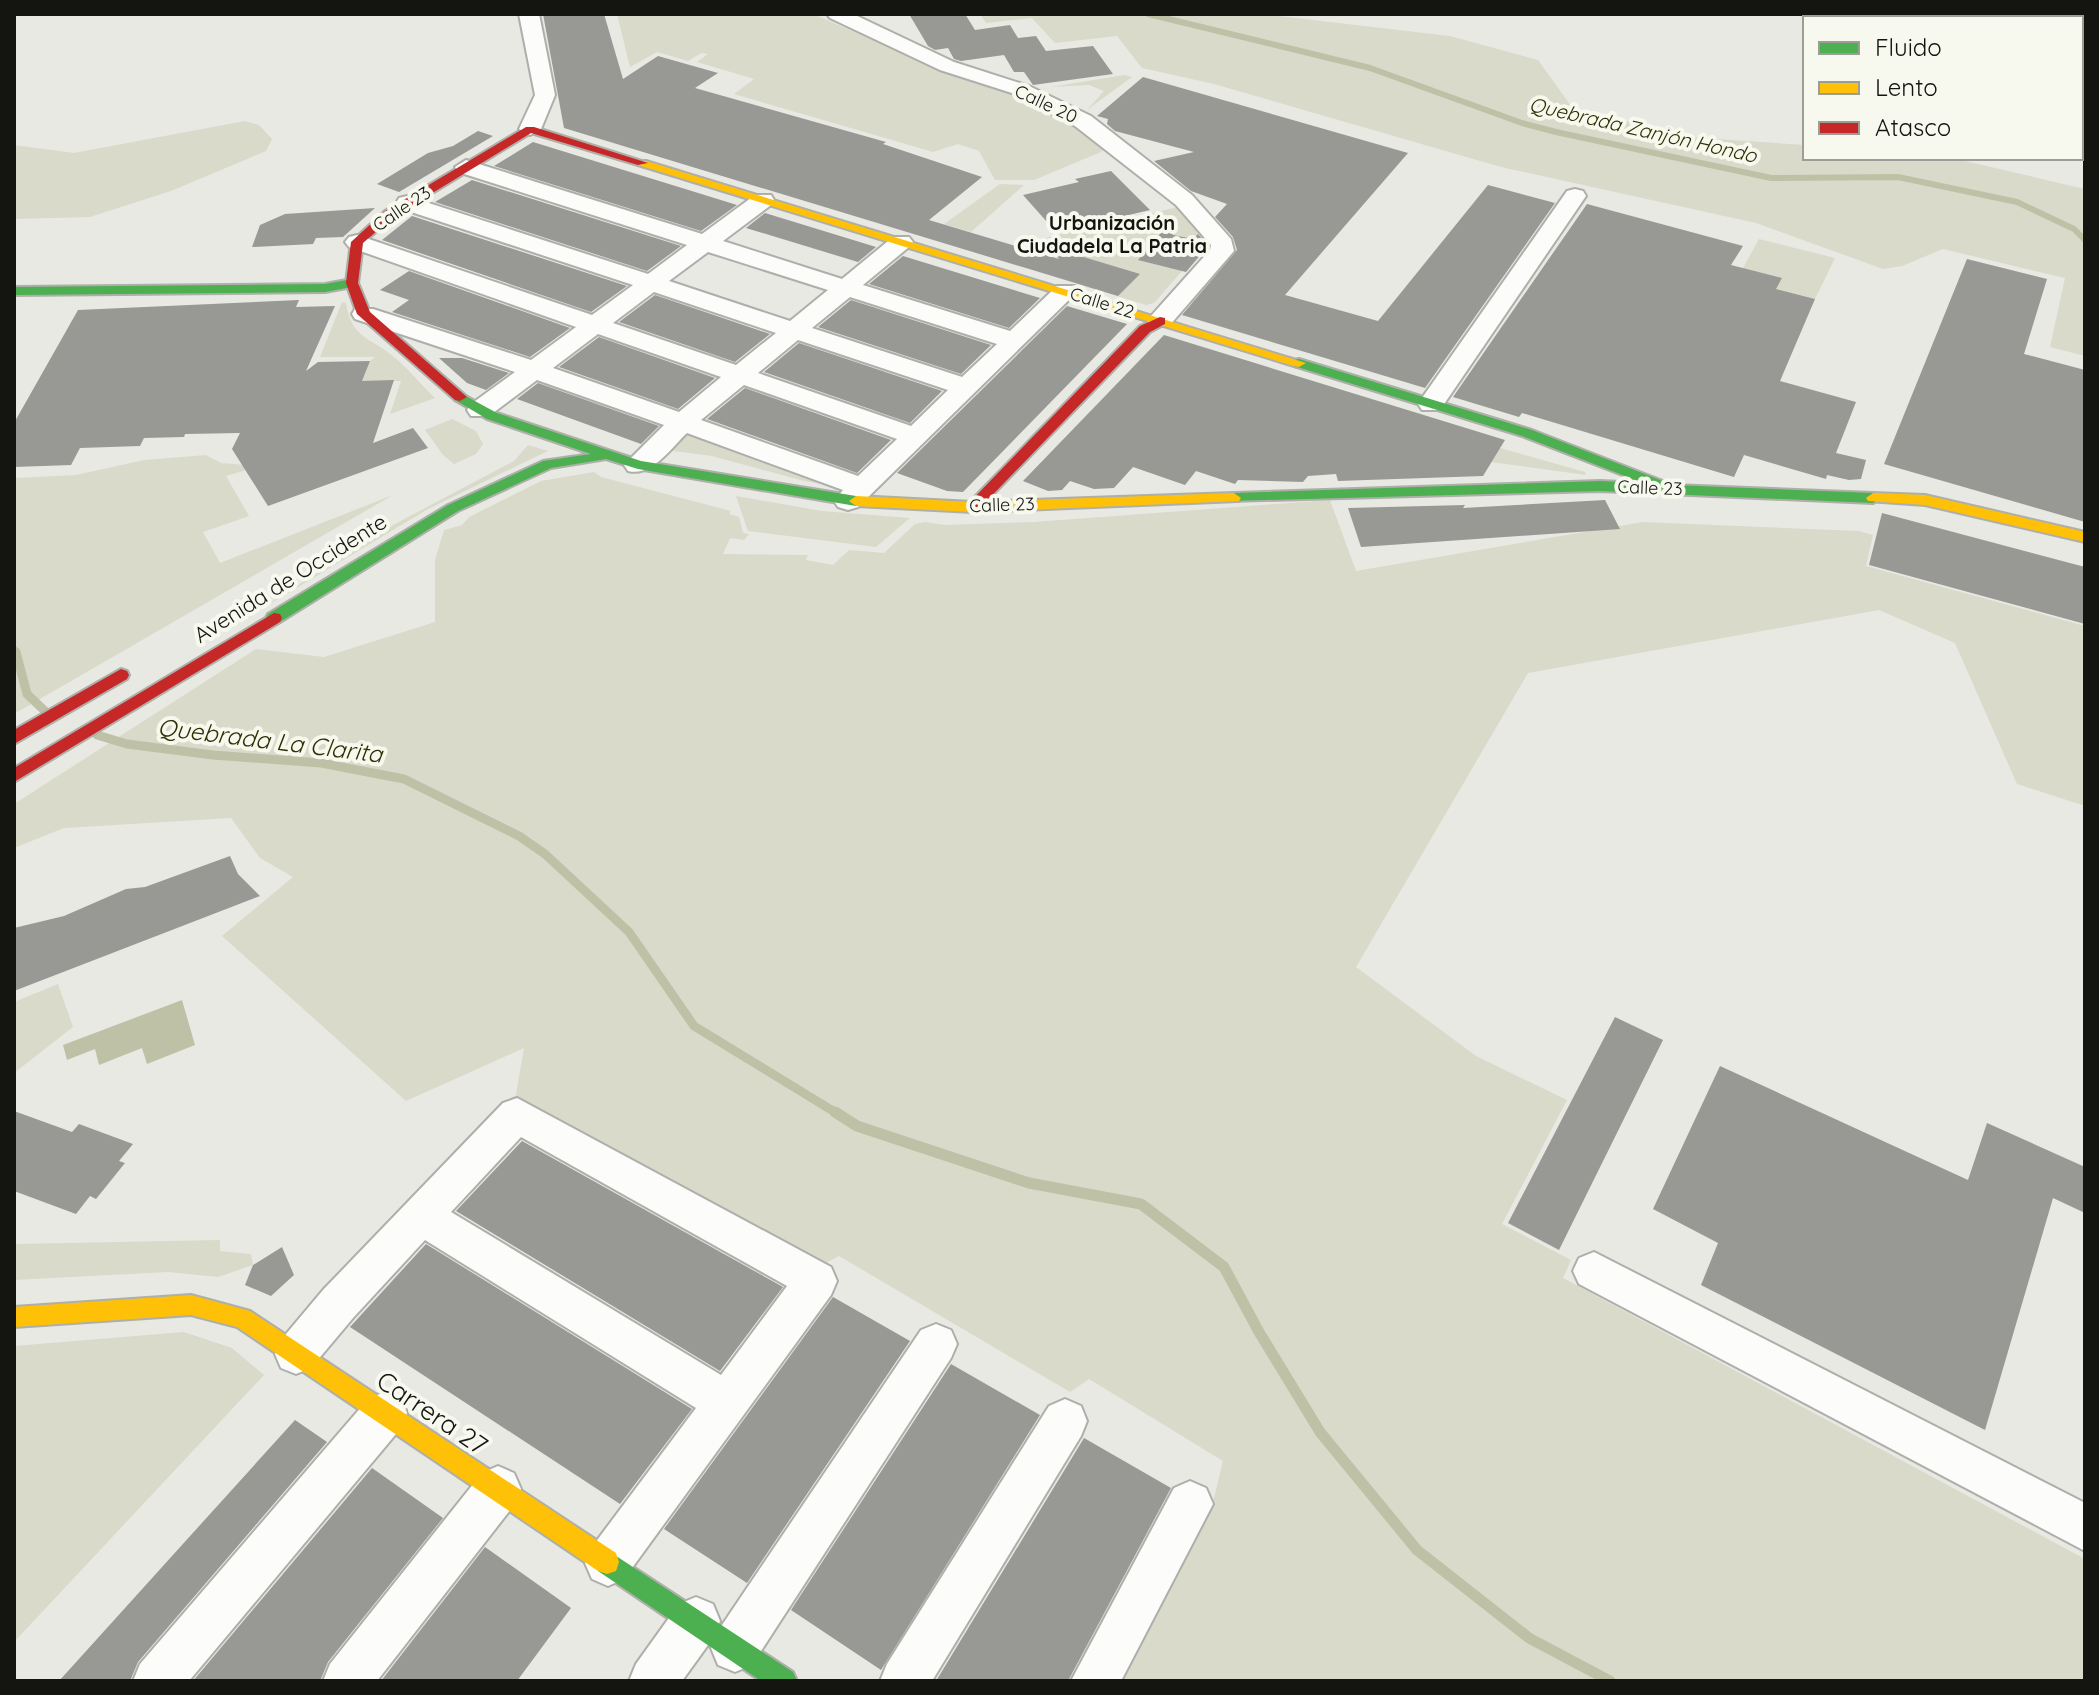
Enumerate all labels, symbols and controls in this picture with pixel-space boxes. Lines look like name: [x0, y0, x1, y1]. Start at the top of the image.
legend: [1803, 16, 2083, 160]
text: Fluido: [1875, 32, 1942, 62]
text: Lento: [1875, 72, 1938, 102]
street label: Calle 20: [1011, 79, 1081, 128]
water label: Quebrada Zanjón Hondo: [1527, 91, 1760, 168]
text: Atasco: [1875, 112, 1951, 142]
street label: Calle 23: [368, 181, 435, 236]
district label: Urbanización Ciudadela La Patria: [1017, 210, 1207, 258]
street label: Calle 22: [1067, 282, 1137, 323]
street label: Calle 23: [1617, 475, 1683, 500]
street label: Calle 23: [969, 492, 1035, 517]
street label: Avenida de Occidente: [188, 507, 392, 649]
water label: Quebrada La Clarita: [156, 711, 386, 769]
street label: Carrera 27: [371, 1363, 494, 1462]

